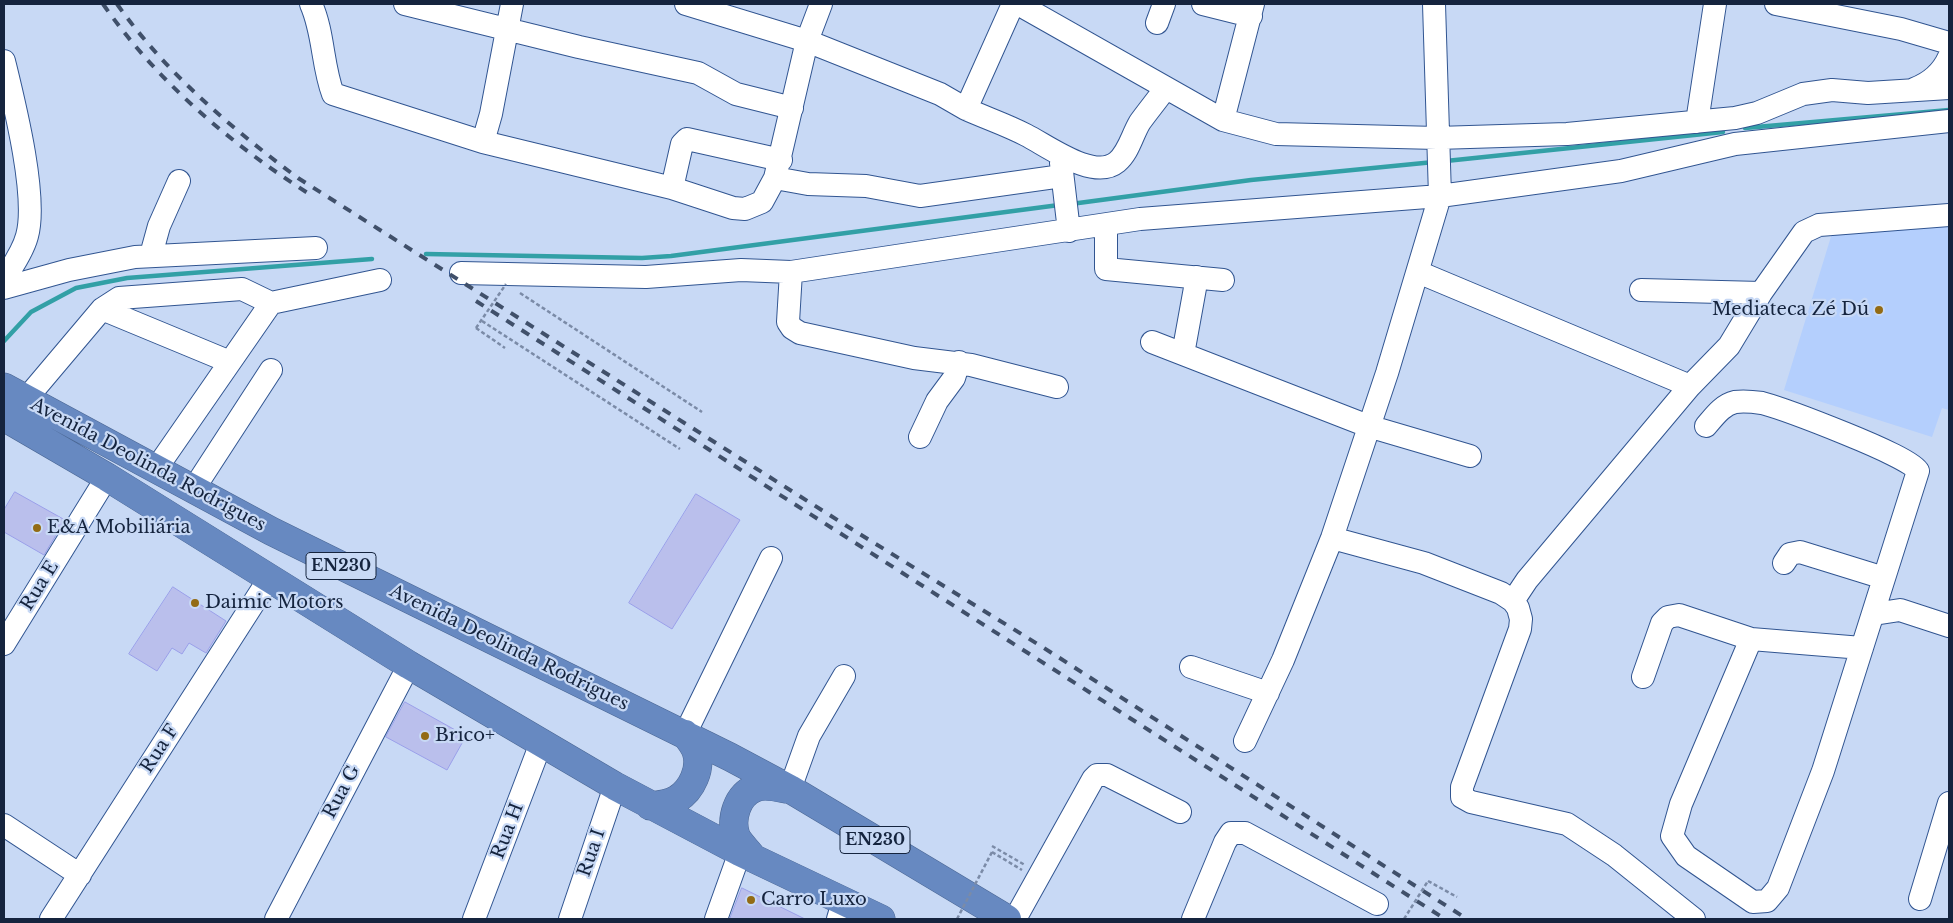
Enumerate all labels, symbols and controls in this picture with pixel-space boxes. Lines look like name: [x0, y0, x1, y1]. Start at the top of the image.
place label: Mediateca Zé Dú: [1712, 299, 1869, 321]
marker: Mediateca Zé Dú: [1873, 304, 1885, 316]
street label: Avenida Deolinda Rodrigues: [27, 394, 269, 536]
place label: E&A Mobiliária: [47, 517, 190, 539]
marker: E&A Mobiliária: [31, 522, 43, 534]
road number: EN230: [306, 552, 376, 580]
street label: Rua E: [16, 557, 64, 615]
street label: Avenida Deolinda Rodrigues: [386, 581, 632, 715]
place label: Daimic Motors: [205, 592, 343, 614]
marker: Daimic Motors: [189, 597, 201, 609]
street label: Rua F: [136, 721, 184, 777]
place label: Brico+: [435, 725, 495, 747]
marker: Brico+: [419, 730, 431, 742]
street label: Rua G: [319, 762, 365, 822]
street label: Rua H: [488, 800, 528, 862]
street label: Rua I: [574, 826, 610, 880]
road number: EN230: [840, 826, 910, 854]
place label: Carro Luxo: [761, 889, 867, 911]
marker: Carro Luxo: [745, 894, 757, 906]

